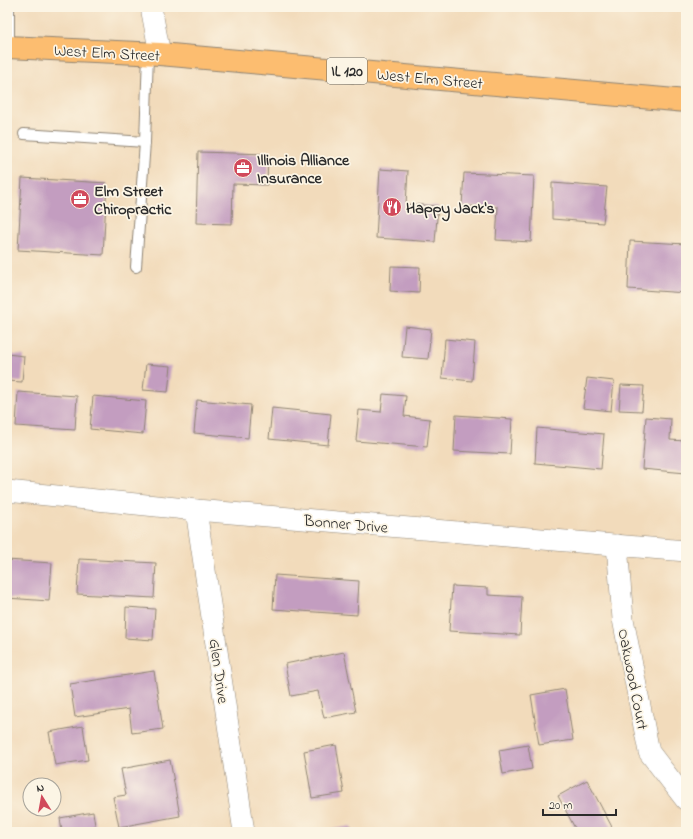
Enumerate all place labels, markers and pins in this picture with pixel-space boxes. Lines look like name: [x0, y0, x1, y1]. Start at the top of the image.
place label: Illinois Alliance Insurance: [257, 149, 350, 191]
office icon: Illinois Alliance Insurance: [232, 157, 254, 179]
place label: Elm Street Chiropractic: [94, 180, 172, 222]
office icon: Elm Street Chiropractic: [69, 188, 91, 210]
restaurant icon: Happy Jack's: [381, 196, 403, 218]
place label: Happy Jack's: [406, 197, 495, 222]

